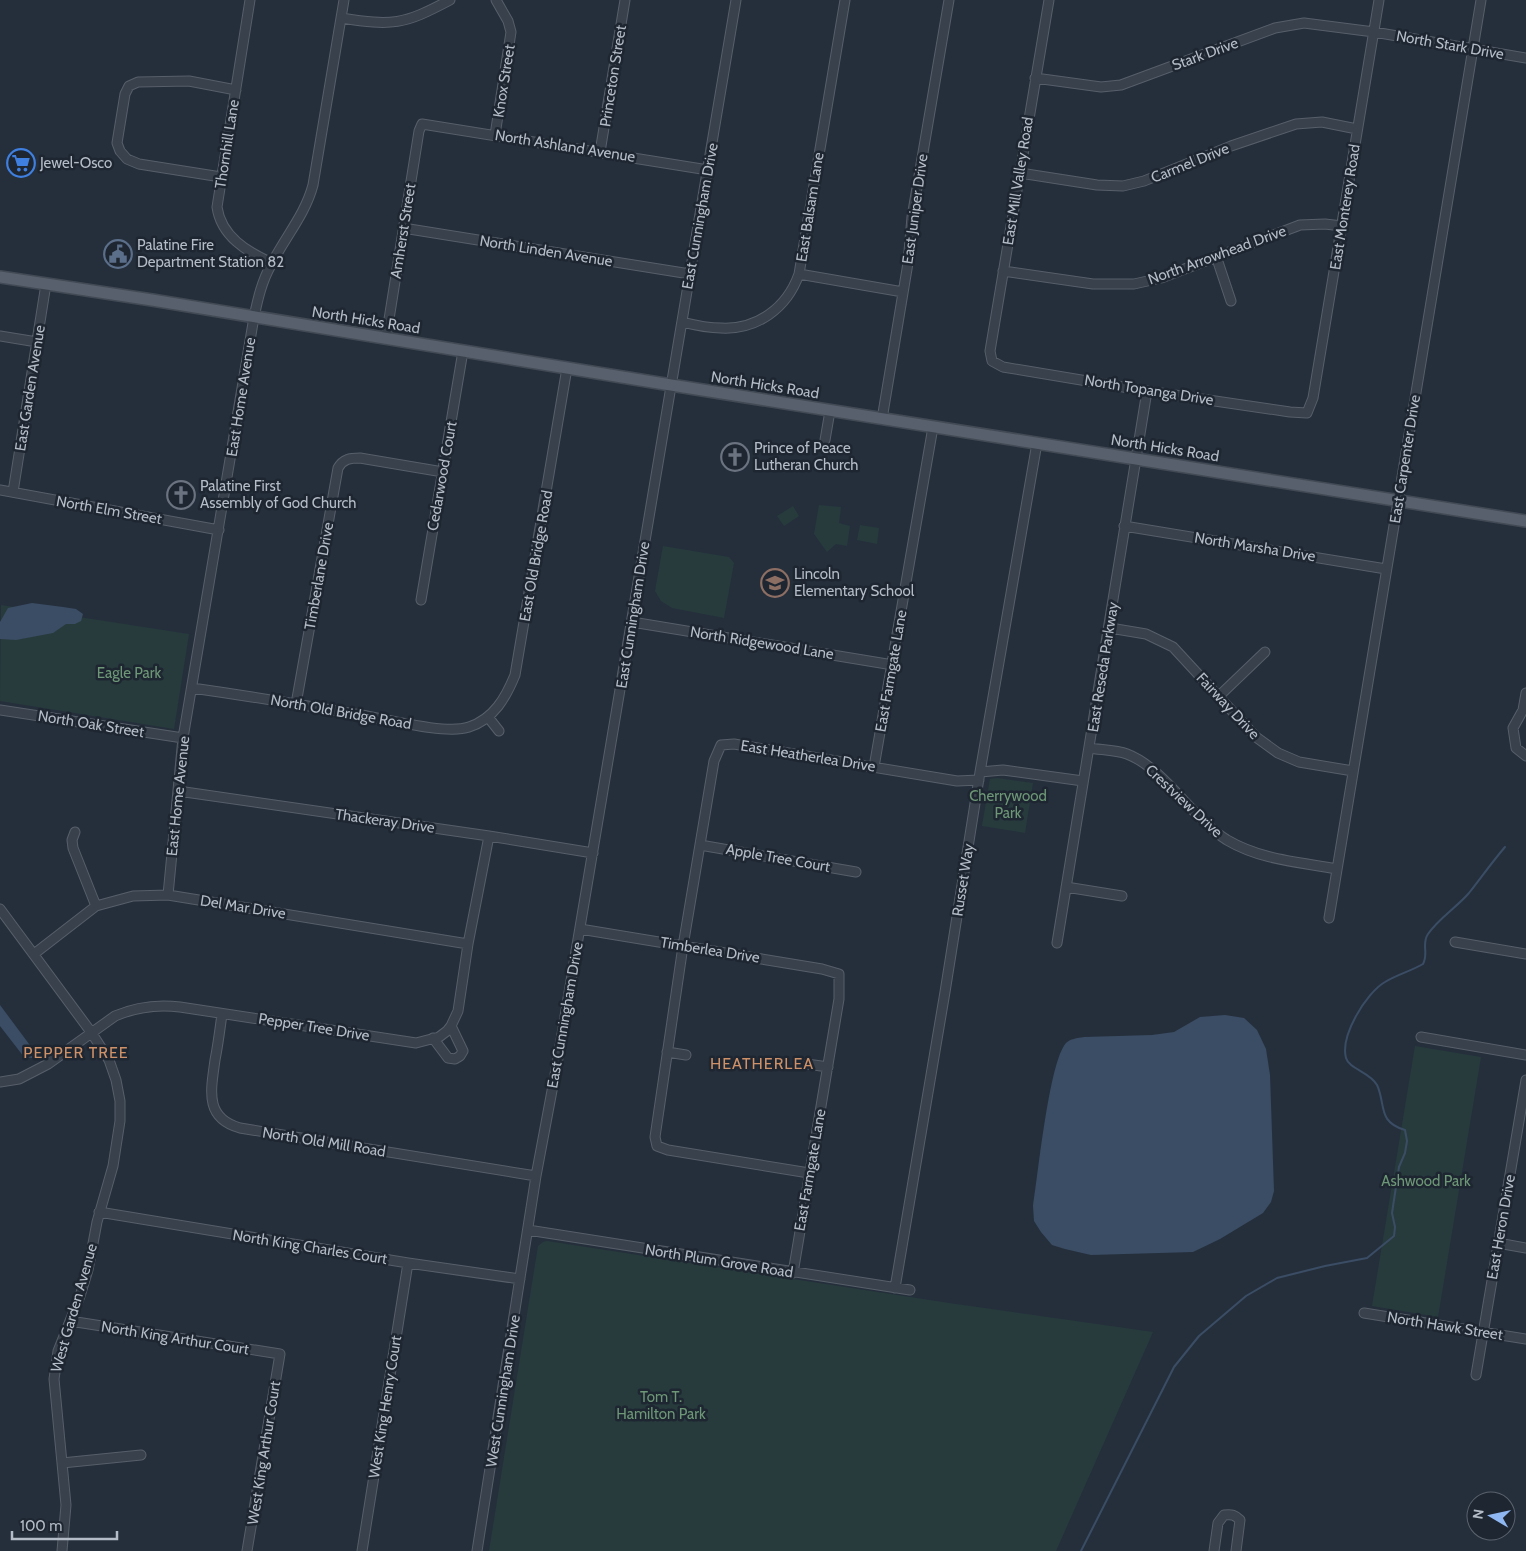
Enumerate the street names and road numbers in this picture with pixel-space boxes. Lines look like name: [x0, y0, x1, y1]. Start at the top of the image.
street label: Princeton Street: [596, 24, 630, 128]
street label: North Stark Drive: [1395, 27, 1506, 63]
street label: Stark Drive: [1169, 34, 1241, 74]
street label: Knox Street: [489, 43, 519, 119]
street label: Thornhill Lane: [211, 98, 243, 190]
street label: East Mill Valley Road: [999, 116, 1037, 246]
street label: North Ashland Avenue: [494, 126, 637, 166]
street label: Carmel Drive: [1148, 139, 1232, 187]
street label: East Cunningham Drive: [678, 141, 722, 291]
street label: East Monterey Road: [1326, 143, 1364, 271]
street label: East Balsam Lane: [792, 151, 828, 263]
street label: East Juniper Drive: [898, 152, 932, 265]
street label: Amherst Street: [387, 182, 419, 280]
street label: North Arrowhead Drive: [1145, 221, 1289, 288]
street label: North Linden Avenue: [478, 232, 614, 270]
street label: North Hicks Road: [311, 303, 421, 337]
street label: East Garden Avenue: [11, 323, 49, 452]
street label: East Home Avenue: [223, 336, 259, 458]
street label: North Hicks Road: [710, 368, 820, 402]
street label: North Topanga Drive: [1083, 371, 1215, 409]
street label: East Carpenter Drive: [1386, 393, 1424, 525]
street label: Cedarwood Court: [424, 420, 460, 532]
street label: North Hicks Road: [1110, 431, 1220, 465]
street label: East Old Bridge Road: [516, 489, 556, 623]
street label: North Elm Street: [55, 492, 163, 528]
street label: Timberlane Drive: [301, 521, 337, 631]
street label: North Marsha Drive: [1193, 529, 1317, 566]
street label: East Cunningham Drive: [613, 540, 654, 690]
street label: East Reseda Parkway: [1084, 600, 1122, 733]
street label: East Farmgate Lane: [871, 608, 911, 733]
street label: North Ridgewood Lane: [689, 623, 835, 663]
street label: Fairway Drive: [1193, 669, 1264, 743]
street label: North Old Bridge Road: [269, 691, 413, 733]
street label: North Oak Street: [37, 707, 145, 741]
street label: East Home Avenue: [163, 735, 193, 857]
street label: East Heatherlea Drive: [739, 736, 877, 776]
street label: Crestview Drive: [1142, 761, 1226, 841]
street label: Thackeray Drive: [334, 805, 436, 837]
street label: Apple Tree Court: [725, 840, 831, 876]
street label: Russet Way: [948, 842, 978, 918]
street label: Del Mar Drive: [199, 891, 287, 923]
street label: Timberlea Drive: [659, 933, 761, 967]
street label: East Cunningham Drive: [543, 940, 587, 1090]
street label: Pepper Tree Drive: [257, 1009, 371, 1045]
street label: East Farmgate Lane: [790, 1107, 830, 1232]
street label: North Old Mill Road: [261, 1123, 387, 1161]
street label: East Heron Drive: [1483, 1173, 1519, 1281]
street label: North King Charles Court: [231, 1226, 389, 1268]
street label: North Plum Grove Road: [644, 1240, 794, 1282]
street label: West Garden Avenue: [47, 1241, 101, 1374]
street label: North Hawk Street: [1386, 1308, 1504, 1344]
street label: West Cunningham Drive: [482, 1313, 524, 1469]
street label: North King Arthur Court: [100, 1317, 250, 1359]
street label: West King Henry Court: [365, 1334, 405, 1480]
street label: West King Arthur Court: [244, 1380, 284, 1526]

